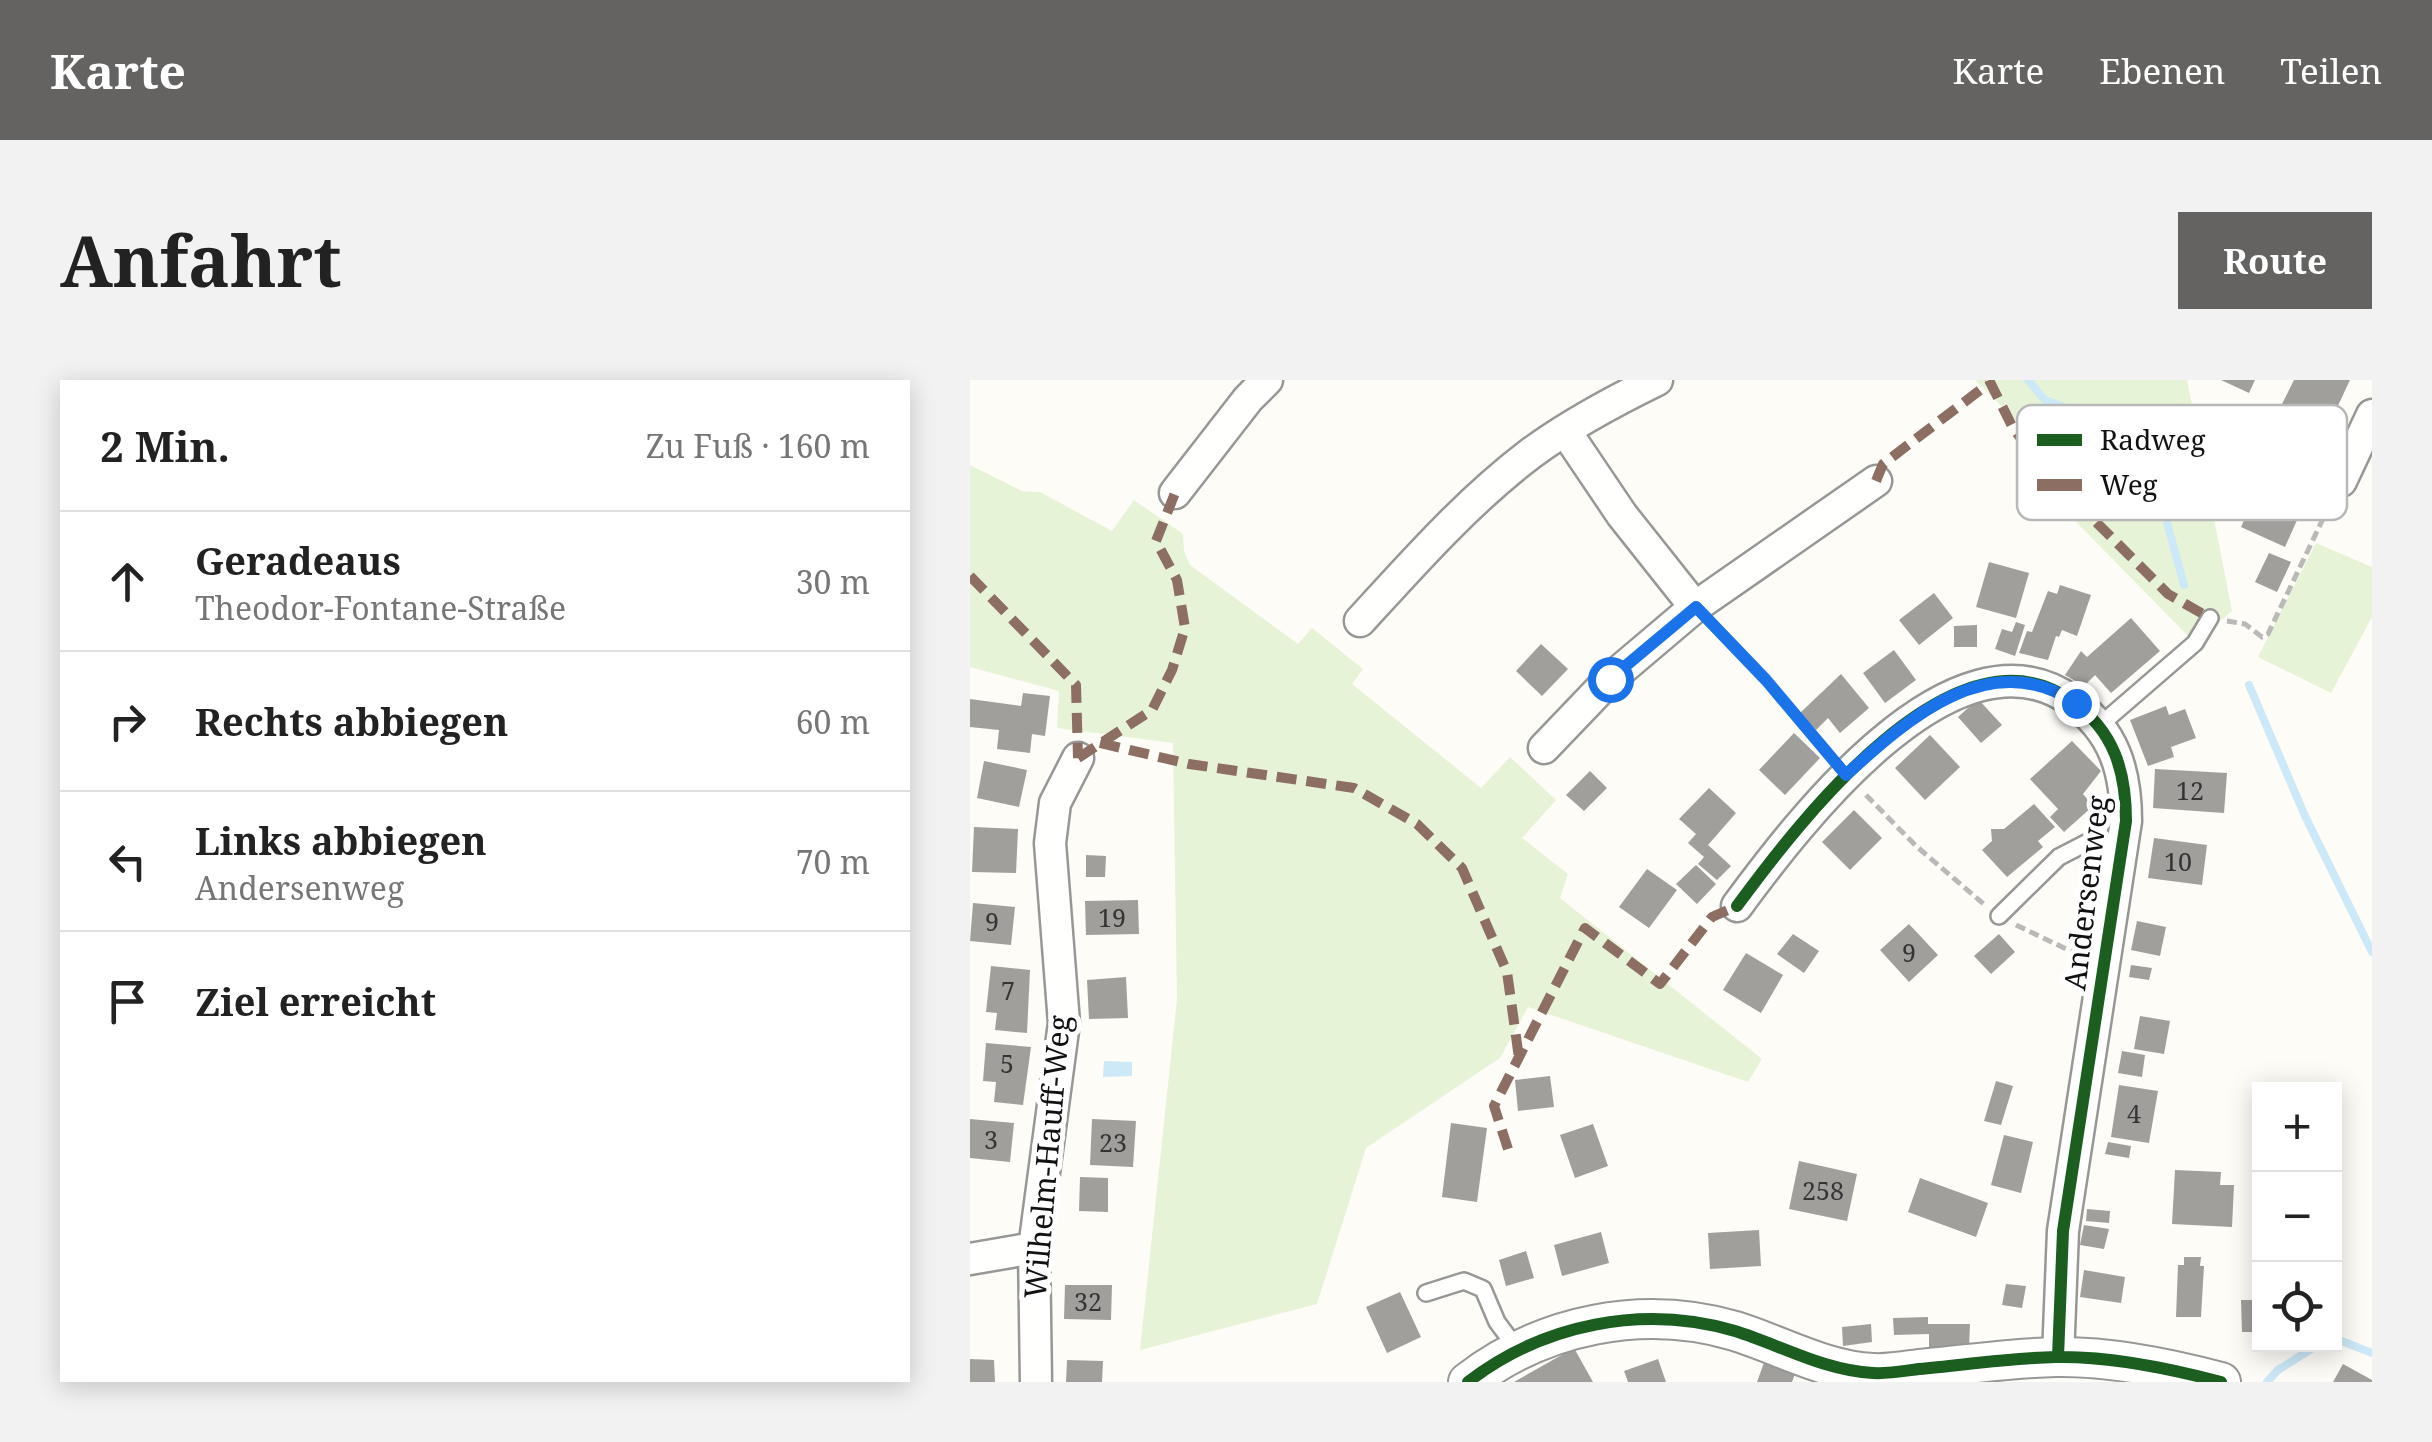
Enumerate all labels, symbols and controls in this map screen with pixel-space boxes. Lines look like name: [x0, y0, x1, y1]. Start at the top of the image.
text: Karte: [50, 38, 186, 103]
text: Karte: [1953, 47, 2044, 94]
text: Ebenen: [2099, 47, 2225, 94]
text: Teilen: [2280, 47, 2382, 94]
text: Anfahrt: [60, 212, 342, 308]
button: Route: [2178, 212, 2372, 309]
legend: [2017, 405, 2347, 520]
text: 2 Min.: [100, 417, 230, 474]
text: Radweg: [2100, 420, 2206, 458]
text: Zu Fuß · 160 m: [646, 424, 870, 467]
text: Weg: [2100, 465, 2158, 503]
text: Geradeaus: [195, 534, 401, 586]
icon: ahead: [100, 554, 155, 609]
text: 30 m: [796, 560, 870, 603]
text: Theodor-Fontane-Straße: [195, 586, 566, 629]
route start: [1588, 657, 1634, 703]
route end: [2054, 681, 2100, 727]
icon: right: [100, 694, 155, 749]
text: Rechts abbiegen: [195, 695, 508, 747]
text: 60 m: [796, 700, 870, 743]
house number: 12: [2176, 773, 2204, 807]
street label: Andersenweg: [2053, 793, 2118, 993]
text: Links abbiegen: [195, 814, 487, 866]
icon: left: [100, 834, 155, 889]
text: 70 m: [796, 840, 870, 883]
house number: 10: [2164, 844, 2192, 878]
text: Andersenweg: [195, 866, 404, 909]
house number: 19: [1098, 900, 1126, 934]
house number: 9: [985, 904, 999, 938]
house number: 9: [1902, 935, 1916, 969]
house number: 7: [1001, 973, 1015, 1007]
icon: arrive: [100, 974, 155, 1029]
text: Ziel erreicht: [195, 975, 436, 1027]
street label: Wilhelm-Hauff-Weg: [1014, 1013, 1079, 1300]
house number: 5: [1000, 1046, 1014, 1080]
map controls: [2252, 1082, 2342, 1352]
button: +: [2252, 1082, 2342, 1172]
house number: 4: [2127, 1096, 2141, 1130]
house number: 3: [984, 1122, 998, 1156]
house number: 23: [1099, 1125, 1127, 1159]
button: −: [2252, 1172, 2342, 1262]
house number: 258: [1802, 1173, 1844, 1207]
button: locate: [2252, 1262, 2342, 1352]
house number: 32: [1074, 1284, 1102, 1318]

